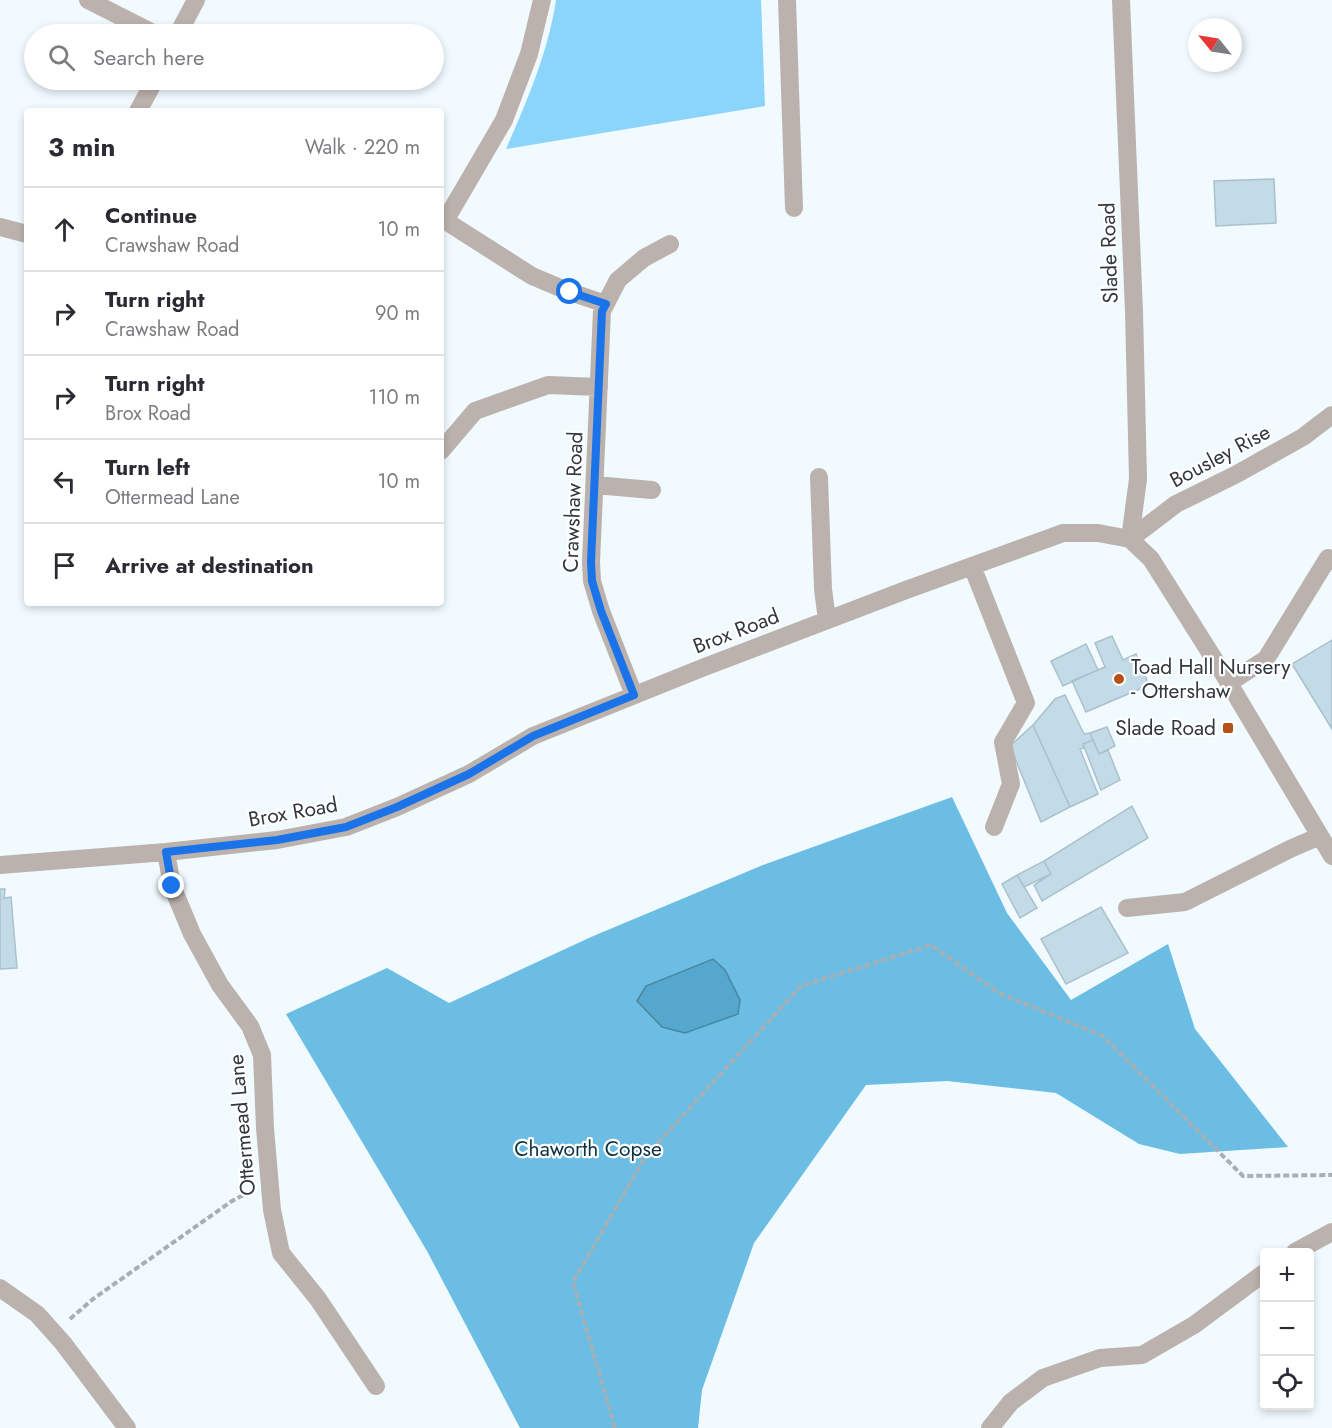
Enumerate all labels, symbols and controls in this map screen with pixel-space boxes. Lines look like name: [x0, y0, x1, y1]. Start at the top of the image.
north arrow: [1188, 18, 1242, 72]
search box: [24, 24, 444, 90]
icon: search: [45, 41, 78, 74]
text: Search here: [93, 41, 204, 73]
text: 3 min: [48, 128, 115, 166]
text: Walk · 220 m: [305, 133, 420, 162]
text: Continue: [105, 199, 197, 231]
street label: Slade Road: [1092, 202, 1126, 304]
icon: ahead: [48, 213, 81, 246]
text: 10 m: [377, 215, 420, 244]
text: Crawshaw Road: [105, 231, 240, 260]
route start: [556, 278, 582, 304]
text: Turn right: [105, 283, 205, 315]
icon: right: [48, 297, 81, 330]
text: 90 m: [375, 299, 420, 328]
text: Crawshaw Road: [105, 315, 240, 344]
text: Turn right: [105, 367, 205, 399]
icon: right: [48, 381, 81, 414]
text: 110 m: [368, 383, 420, 412]
text: Brox Road: [105, 399, 191, 428]
street label: Bousley Rise: [1164, 417, 1276, 495]
street label: Crawshaw Road: [556, 431, 590, 573]
text: Turn left: [105, 451, 190, 483]
icon: left: [48, 465, 81, 498]
text: 10 m: [377, 467, 420, 496]
text: Ottermead Lane: [105, 483, 240, 512]
icon: arrive: [48, 549, 81, 582]
text: Arrive at destination: [105, 549, 314, 581]
street label: Brox Road: [689, 601, 783, 661]
place label: Toad Hall Nursery - Ottershaw: [1131, 652, 1291, 706]
marker: Toad Hall Nursery - Ottershaw: [1112, 672, 1126, 686]
place label: Slade Road: [1115, 713, 1216, 743]
marker: Slade Road: [1221, 721, 1235, 735]
street label: Brox Road: [246, 789, 340, 835]
route end: [158, 872, 184, 898]
street label: Ottermead Lane: [221, 1053, 263, 1197]
park label: Chaworth Copse: [514, 1134, 662, 1164]
map controls: [1260, 1248, 1314, 1410]
button: +: [1260, 1248, 1314, 1302]
button: −: [1260, 1302, 1314, 1356]
button: locate: [1260, 1356, 1314, 1410]

